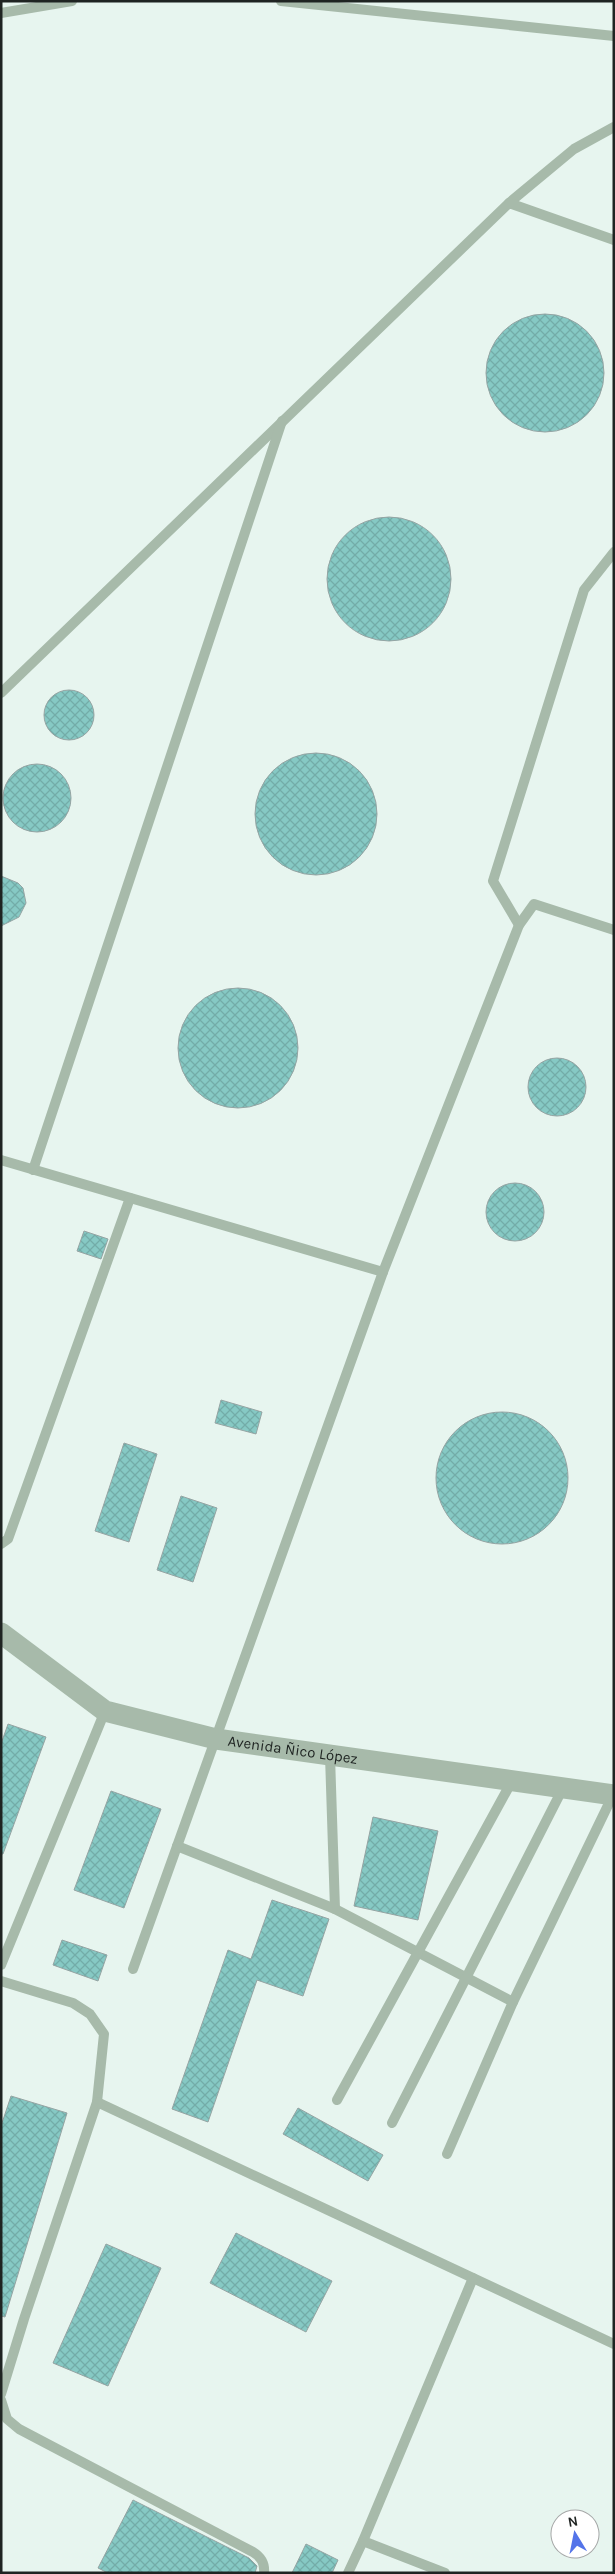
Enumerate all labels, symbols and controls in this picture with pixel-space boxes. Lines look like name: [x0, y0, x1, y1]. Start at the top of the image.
street label: Avenida Ñico López: [227, 1732, 359, 1768]
north arrow: [550, 2509, 600, 2559]
text: N: [566, 2512, 579, 2531]

